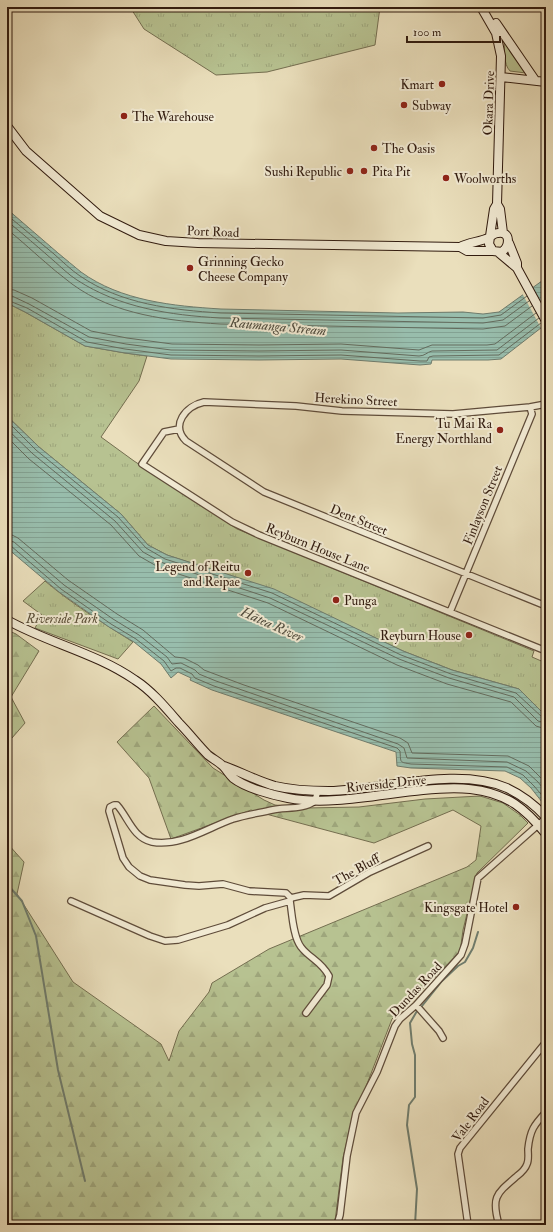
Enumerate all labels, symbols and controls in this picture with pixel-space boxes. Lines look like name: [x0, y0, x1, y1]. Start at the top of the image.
scale bar: [407, 18, 500, 44]
text: 100 m: [413, 25, 442, 40]
street label: Okara Drive: [480, 70, 498, 136]
place label: Kmart: [400, 77, 434, 93]
marker: Kmart: [437, 79, 447, 89]
place label: Subway: [412, 98, 451, 115]
marker: Subway: [399, 100, 409, 110]
place label: The Warehouse: [132, 109, 215, 125]
marker: The Warehouse: [119, 111, 129, 121]
place label: The Oasis: [382, 141, 435, 157]
marker: The Oasis: [369, 143, 379, 153]
place label: Sushi Republic: [265, 164, 342, 181]
place label: Pita Pit: [372, 164, 410, 180]
marker: Sushi Republic: [345, 166, 355, 176]
marker: Pita Pit: [359, 166, 369, 176]
place label: Woolworths: [453, 171, 517, 187]
marker: Woolworths: [441, 173, 451, 183]
street label: Port Road: [186, 223, 240, 241]
place label: Grinning Gecko Cheese Company: [198, 254, 288, 286]
marker: Grinning Gecko Cheese Company: [185, 263, 195, 273]
water label: Raumanga Stream: [228, 314, 327, 339]
street label: Herekino Street: [314, 390, 398, 410]
place label: Tu Mai Ra Energy Northland: [396, 416, 493, 448]
marker: Tu Mai Ra Energy Northland: [495, 425, 505, 435]
street label: Finlayson Street: [460, 463, 507, 548]
street label: Dent Street: [327, 501, 390, 539]
street label: Reyburn House Lane: [263, 520, 372, 577]
place label: Legend of Reitu and Reipae: [155, 559, 241, 591]
marker: Legend of Reitu and Reipae: [243, 568, 253, 578]
place label: Punga: [344, 593, 377, 609]
marker: Punga: [331, 595, 341, 605]
water label: Hātea River: [237, 603, 307, 646]
park label: Riverside Park: [25, 611, 98, 627]
place label: Reyburn House: [380, 628, 462, 645]
marker: Reyburn House: [464, 630, 474, 640]
street label: Riverside Drive: [345, 772, 428, 796]
street label: The Bluff: [331, 849, 385, 889]
place label: Kingsgate Hotel: [424, 900, 509, 916]
marker: Kingsgate Hotel: [511, 902, 521, 912]
street label: Dundas Road: [386, 958, 446, 1021]
street label: Vale Road: [449, 1094, 493, 1145]

